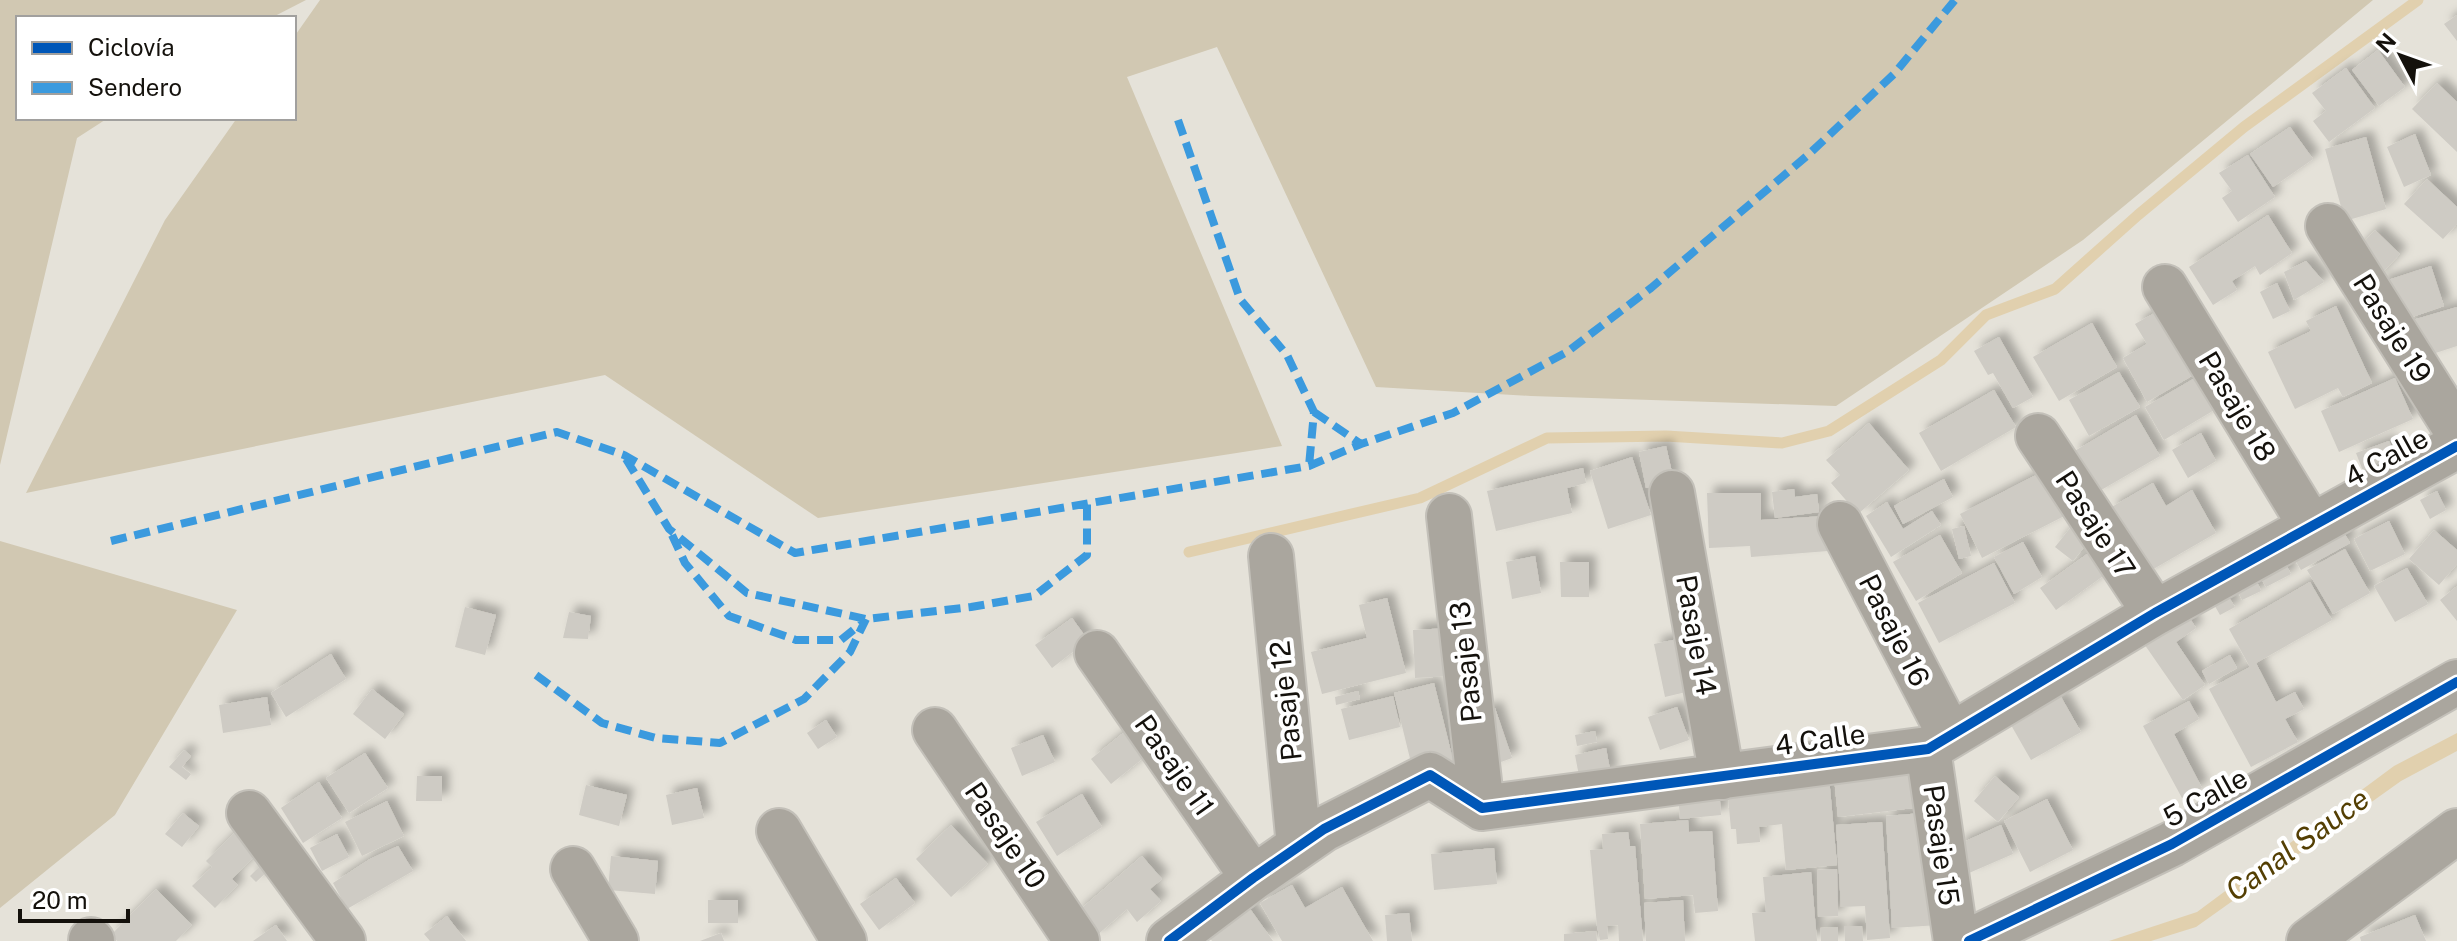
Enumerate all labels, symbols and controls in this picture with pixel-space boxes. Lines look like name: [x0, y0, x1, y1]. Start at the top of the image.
legend: [16, 16, 296, 120]
north arrow: [2361, 16, 2441, 96]
text: N: [2370, 28, 2401, 58]
text: Ciclovía: [88, 33, 175, 61]
text: Sendero: [88, 73, 182, 101]
street label: Pasaje 19: [2347, 268, 2439, 388]
street label: Pasaje 18: [2192, 345, 2284, 467]
street label: 4 Calle: [2338, 421, 2434, 493]
street label: Pasaje 17: [2049, 464, 2143, 584]
street label: Pasaje 16: [1853, 568, 1937, 692]
street label: Pasaje 14: [1670, 572, 1724, 698]
street label: Pasaje 13: [1442, 600, 1488, 724]
street label: Pasaje 12: [1262, 639, 1308, 763]
street label: Pasaje 11: [1128, 708, 1222, 822]
street label: 4 Calle: [1773, 716, 1867, 762]
street label: 5 Calle: [2157, 761, 2253, 833]
street label: Pasaje 10: [958, 776, 1054, 894]
water label: Canal Sauce: [2218, 780, 2376, 908]
street label: Pasaje 15: [1917, 782, 1967, 908]
scale bar: [20, 873, 128, 923]
text: 20 m: [32, 886, 88, 914]

